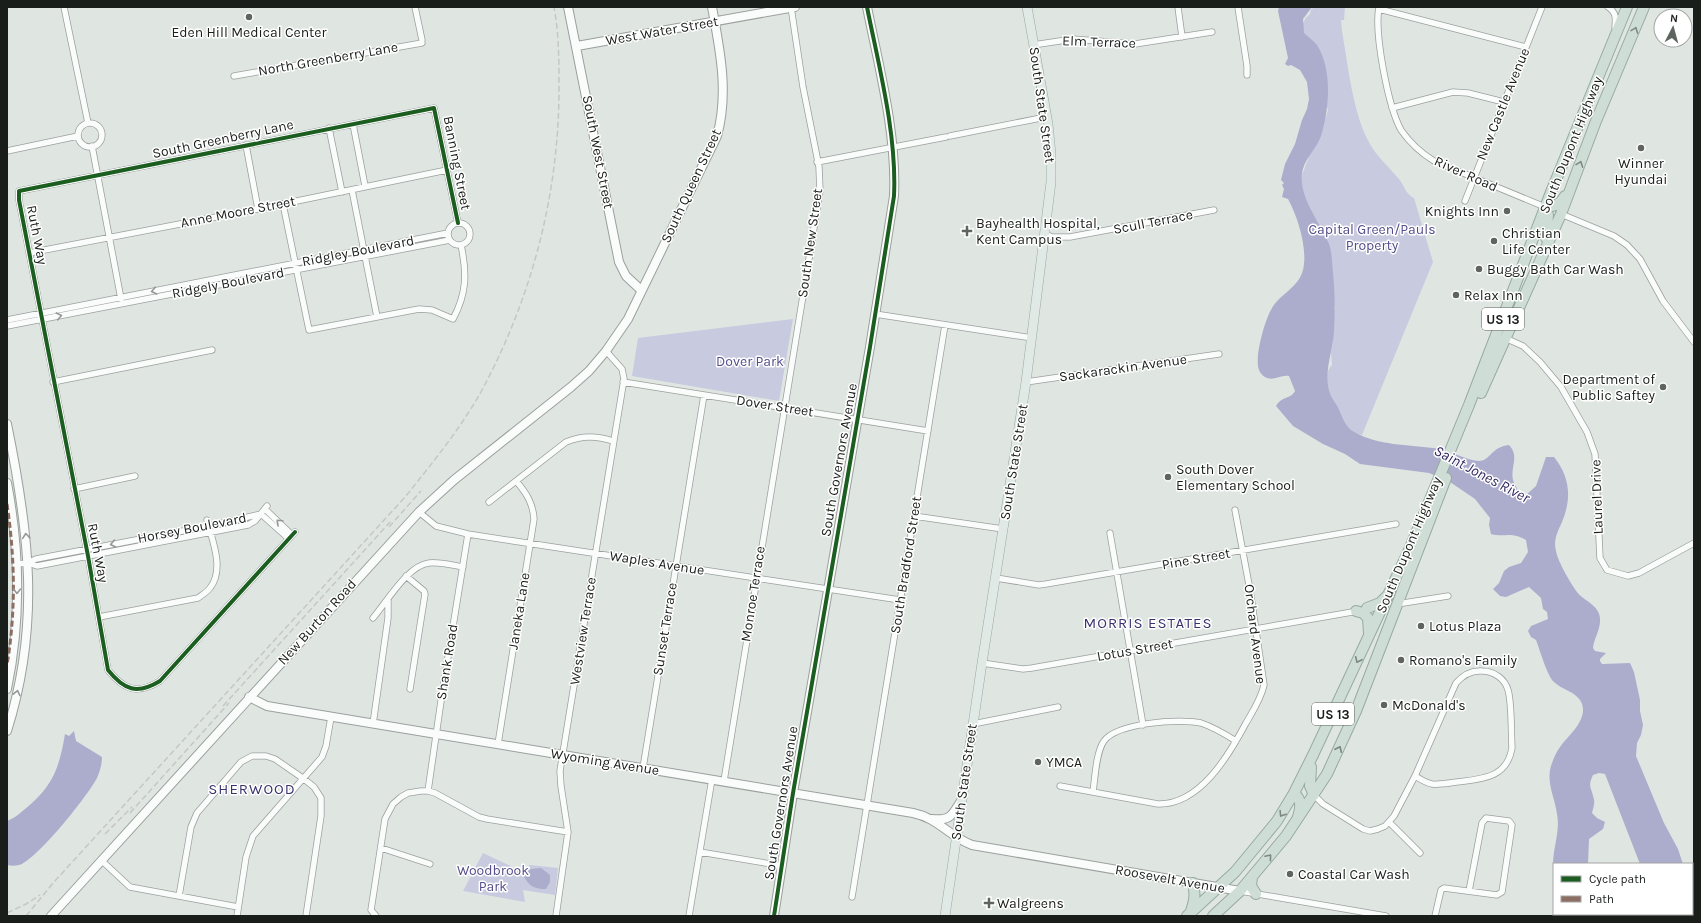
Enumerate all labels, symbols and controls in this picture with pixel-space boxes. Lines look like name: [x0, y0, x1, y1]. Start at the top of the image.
north arrow: [1653, 8, 1693, 48]
marker: Eden Hill Medical Center: [244, 12, 254, 22]
text: N: [1669, 12, 1679, 25]
street label: West Water Street: [604, 13, 720, 49]
place label: Eden Hill Medical Center: [171, 24, 328, 41]
one-way arrow: [1630, 26, 1639, 33]
street label: Elm Terrace: [1062, 32, 1136, 52]
street label: North Greenberry Lane: [257, 38, 399, 80]
street label: New Castle Avenue: [1473, 45, 1533, 163]
street label: South State Street: [1025, 46, 1059, 164]
street label: South Dupont Highway: [1536, 73, 1606, 216]
street label: South West Street: [579, 94, 617, 210]
street label: Banning Street: [440, 114, 474, 212]
street label: South Greenberry Lane: [151, 116, 295, 162]
street label: South Queen Street: [657, 126, 725, 246]
marker: Winner Hyundai: [1636, 143, 1646, 153]
street label: River Road: [1432, 152, 1500, 196]
place label: Winner Hyundai: [1615, 155, 1667, 188]
one-way arrow: [1575, 161, 1583, 168]
street label: South New Street: [794, 187, 826, 299]
street label: Anne Moore Street: [179, 193, 297, 231]
place label: Knights Inn: [1425, 203, 1499, 220]
street label: Ruth Way: [23, 204, 51, 267]
street label: Scull Terrace: [1112, 206, 1194, 238]
marker: Knights Inn: [1502, 206, 1512, 216]
place label: Bayhealth Hospital, Kent Campus: [976, 215, 1100, 248]
park label: Capital Green/Pauls Property: [1308, 221, 1436, 254]
marker: Bayhealth Hospital, Kent Campus: [961, 225, 973, 237]
place label: Christian Life Center: [1502, 225, 1571, 258]
street label: Ridgley Boulevard: [300, 232, 416, 270]
marker: Christian Life Center: [1489, 236, 1499, 246]
place label: Buggy Bath Car Wash: [1487, 261, 1624, 278]
street label: Ridgely Boulevard: [170, 264, 286, 302]
marker: Buggy Bath Car Wash: [1474, 264, 1484, 274]
one-way arrow: [151, 286, 157, 294]
place label: Relax Inn: [1464, 287, 1523, 304]
marker: Relax Inn: [1451, 290, 1461, 300]
road number: US 13: [1482, 308, 1524, 330]
one-way arrow: [56, 312, 62, 320]
street label: Sackarackin Avenue: [1058, 351, 1188, 385]
park label: Dover Park: [716, 353, 784, 370]
place label: Department of Public Saftey: [1563, 371, 1655, 404]
street label: South Governors Avenue: [817, 382, 861, 538]
marker: Department of Public Saftey: [1658, 382, 1668, 392]
street label: Dover Street: [735, 392, 815, 420]
street label: South State Street: [996, 403, 1032, 521]
water label: Saint Jones River: [1431, 441, 1534, 507]
street label: Laurel Drive: [1587, 459, 1607, 535]
place label: South Dover Elementary School: [1176, 461, 1295, 494]
marker: South Dover Elementary School: [1163, 472, 1173, 482]
street label: South Dupont Highway: [1373, 474, 1446, 616]
street label: South Bradford Street: [887, 495, 925, 635]
street label: Horsey Boulevard: [136, 509, 248, 547]
one-way arrow: [276, 520, 283, 527]
street label: Ruth Way: [84, 522, 112, 585]
one-way arrow: [22, 533, 31, 539]
one-way arrow: [110, 540, 116, 548]
street label: Monroe Terrace: [737, 545, 769, 643]
street label: Pine Street: [1160, 545, 1232, 573]
street label: Waples Avenue: [608, 547, 706, 579]
street label: Janeka Lane: [505, 571, 533, 651]
street label: New Burton Road: [274, 576, 360, 668]
street label: Westview Terrace: [566, 576, 600, 686]
street label: Sunset Terrace: [649, 581, 681, 677]
street label: Orchard Avenue: [1240, 583, 1270, 685]
one-way arrow: [13, 588, 22, 594]
district label: MORRIS ESTATES: [1084, 614, 1213, 632]
place label: Lotus Plaza: [1429, 618, 1501, 635]
marker: Lotus Plaza: [1416, 621, 1426, 631]
street label: Shank Road: [433, 623, 461, 701]
street label: Lotus Street: [1096, 635, 1174, 665]
place label: Romano's Family: [1409, 652, 1518, 669]
one-way arrow: [1355, 655, 1363, 663]
marker: Romano's Family: [1396, 655, 1406, 665]
one-way arrow: [13, 690, 21, 696]
place label: McDonald's: [1392, 697, 1466, 714]
marker: McDonald's: [1379, 700, 1389, 710]
road number: US 13: [1312, 703, 1354, 725]
street label: South State Street: [947, 723, 981, 841]
street label: South Governors Avenue: [760, 725, 802, 881]
street label: Wyoming Avenue: [549, 745, 661, 779]
one-way arrow: [1334, 745, 1342, 753]
place label: YMCA: [1046, 754, 1082, 771]
marker: YMCA: [1033, 757, 1043, 767]
district label: SHERWOOD: [208, 780, 296, 798]
one-way arrow: [1279, 810, 1286, 817]
one-way arrow: [1264, 855, 1271, 862]
street label: Roosevelt Avenue: [1114, 861, 1226, 897]
park label: Woodbrook Park: [457, 862, 529, 895]
legend: [1553, 863, 1693, 915]
place label: Coastal Car Wash: [1298, 866, 1410, 883]
marker: Coastal Car Wash: [1285, 869, 1295, 879]
text: Cycle path: [1589, 872, 1646, 886]
text: Path: [1589, 892, 1614, 906]
place label: Walgreens: [997, 895, 1064, 912]
marker: Walgreens: [984, 898, 994, 908]

